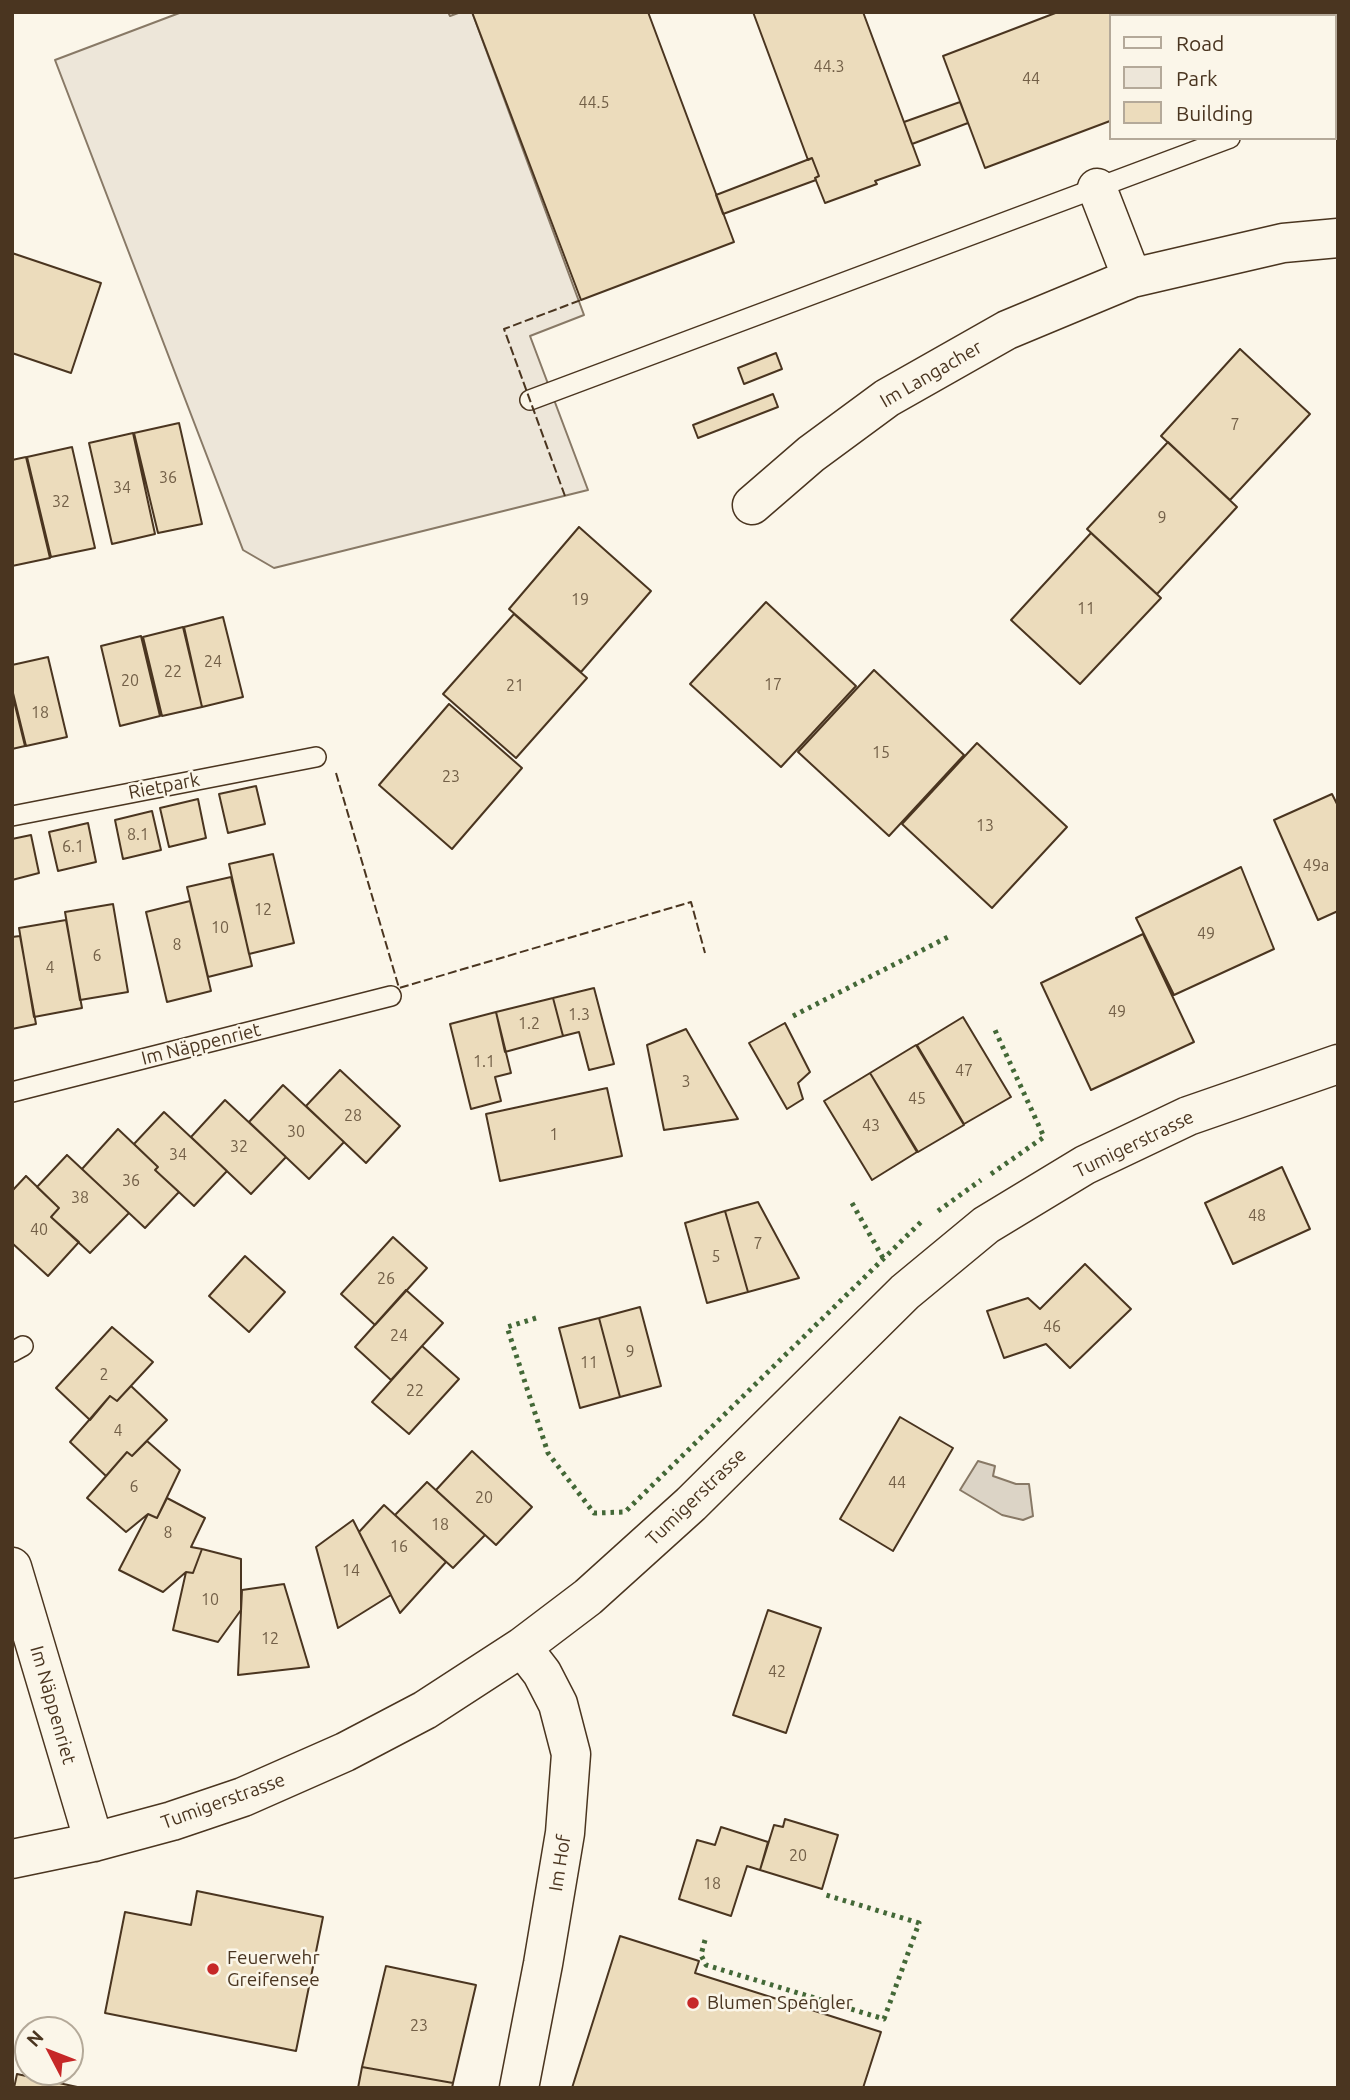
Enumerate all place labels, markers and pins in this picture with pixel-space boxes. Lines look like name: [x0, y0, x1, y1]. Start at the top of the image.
place label: Feuerwehr Greifensee: [227, 1947, 320, 1991]
marker: Feuerwehr Greifensee: [205, 1961, 221, 1977]
place label: Blumen Spengler: [707, 1992, 853, 2014]
marker: Blumen Spengler: [685, 1995, 701, 2011]

